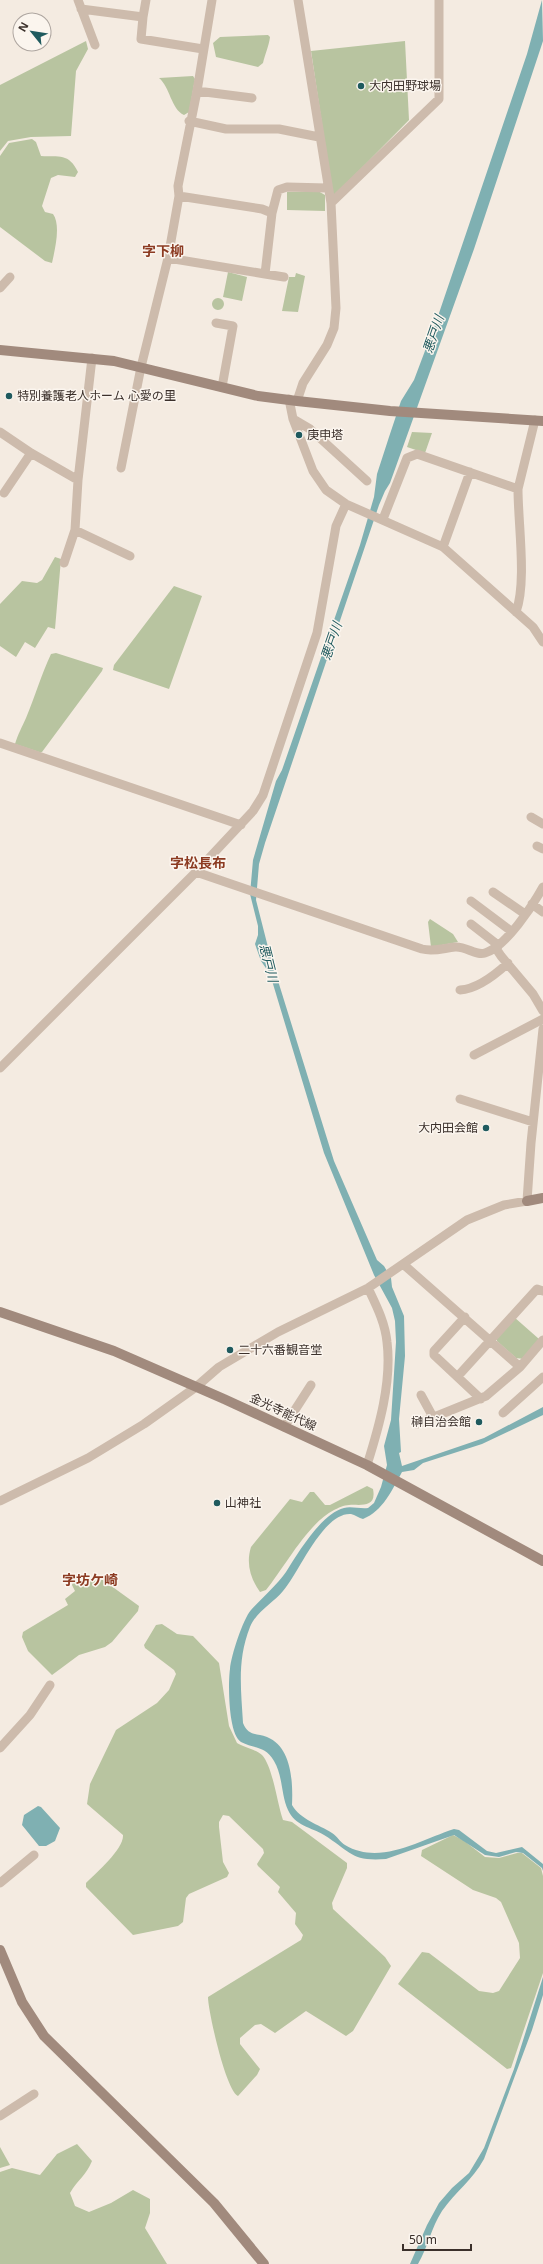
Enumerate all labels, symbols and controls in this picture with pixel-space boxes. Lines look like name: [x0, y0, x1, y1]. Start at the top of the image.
north arrow: [12, 12, 52, 52]
text: N: [14, 19, 32, 34]
place label: 大内田野球場: [369, 77, 441, 94]
marker: 大内田野球場: [356, 81, 366, 91]
district label: 字下柳: [142, 241, 184, 260]
water label: 悪戸川: [418, 311, 449, 355]
place label: 特別養護老人ホーム 心愛の里: [17, 387, 176, 404]
marker: 特別養護老人ホーム 心愛の里: [4, 391, 14, 401]
place label: 庚申塔: [307, 426, 343, 443]
marker: 庚申塔: [294, 430, 304, 440]
water label: 悪戸川: [316, 618, 347, 662]
district label: 字松長布: [170, 853, 226, 872]
water label: 悪戸川: [256, 942, 283, 986]
place label: 大内田会館: [418, 1119, 478, 1136]
marker: 大内田会館: [481, 1123, 491, 1133]
place label: 二十六番観音堂: [238, 1341, 322, 1358]
marker: 二十六番観音堂: [225, 1345, 235, 1355]
street label: 金光寺能代線: [247, 1389, 319, 1434]
place label: 榊自治会館: [411, 1413, 471, 1430]
marker: 榊自治会館: [474, 1417, 484, 1427]
place label: 山神社: [225, 1494, 261, 1511]
marker: 山神社: [212, 1498, 222, 1508]
district label: 字坊ケ崎: [62, 1570, 118, 1589]
scale bar: [403, 2226, 471, 2252]
text: 50 m: [409, 2231, 437, 2248]

